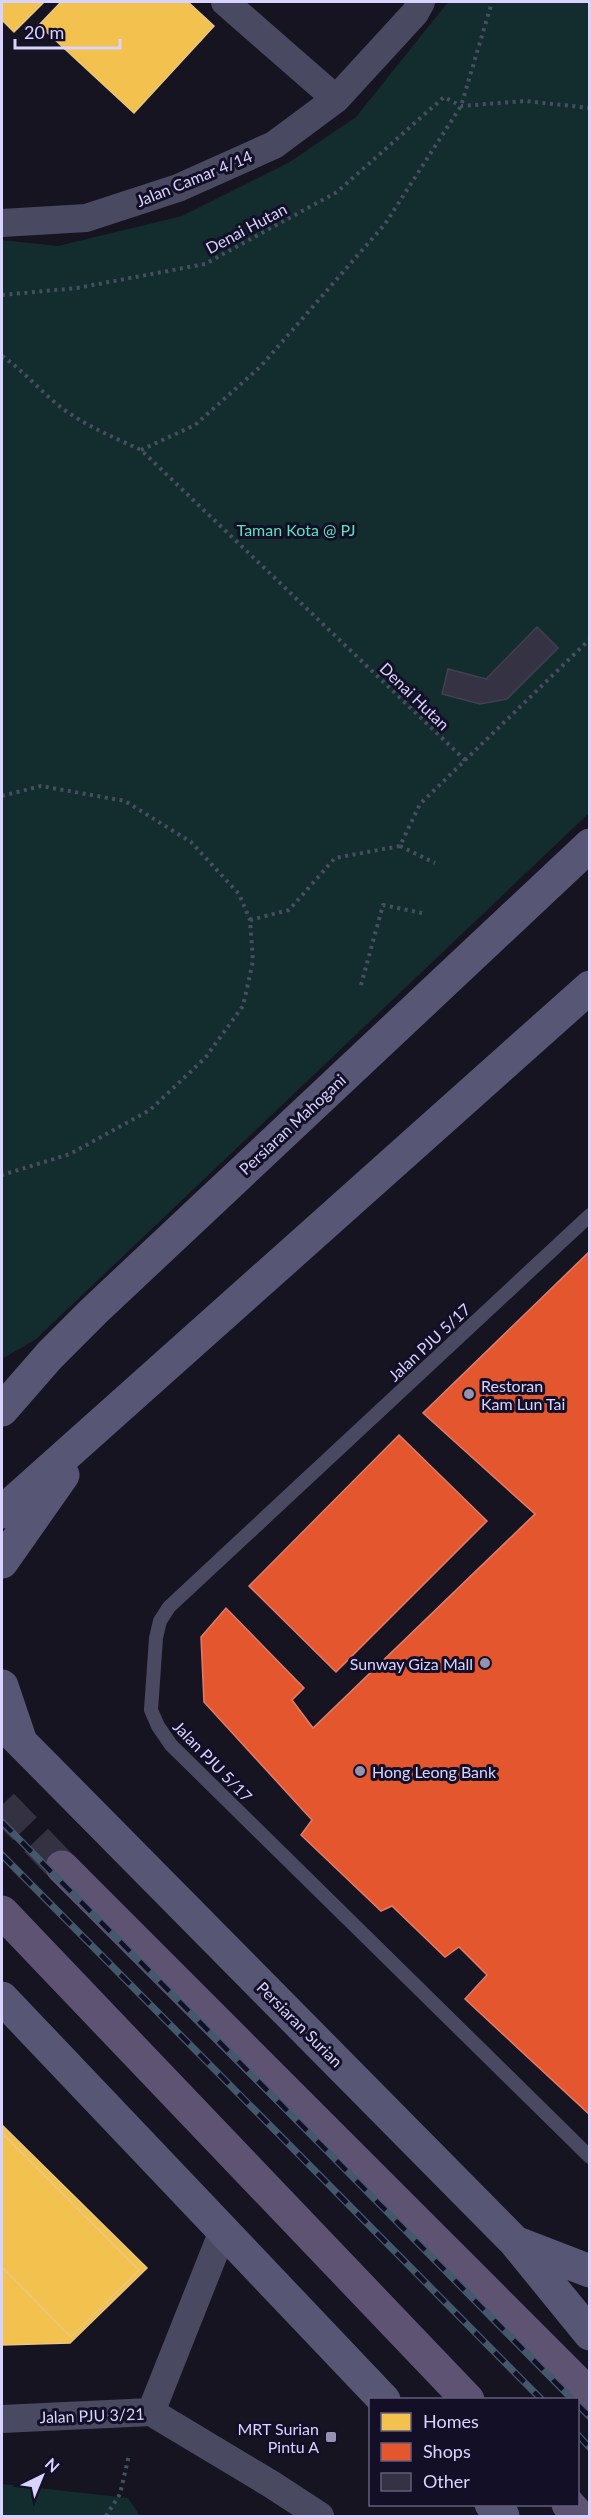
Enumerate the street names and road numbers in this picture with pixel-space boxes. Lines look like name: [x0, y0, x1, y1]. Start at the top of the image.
street label: Jalan Camar 4/14: [133, 146, 255, 210]
street label: Denai Hutan: [202, 199, 290, 257]
street label: Denai Hutan: [376, 658, 454, 734]
street label: Persiaran Mahogani: [235, 1070, 349, 1178]
street label: Jalan PJU 5/17: [384, 1299, 474, 1385]
street label: Jalan PJU 5/17: [170, 1717, 256, 1805]
street label: Persiaran Surian: [253, 1977, 347, 2071]
street label: Jalan PJU 3/21: [39, 2404, 145, 2426]

